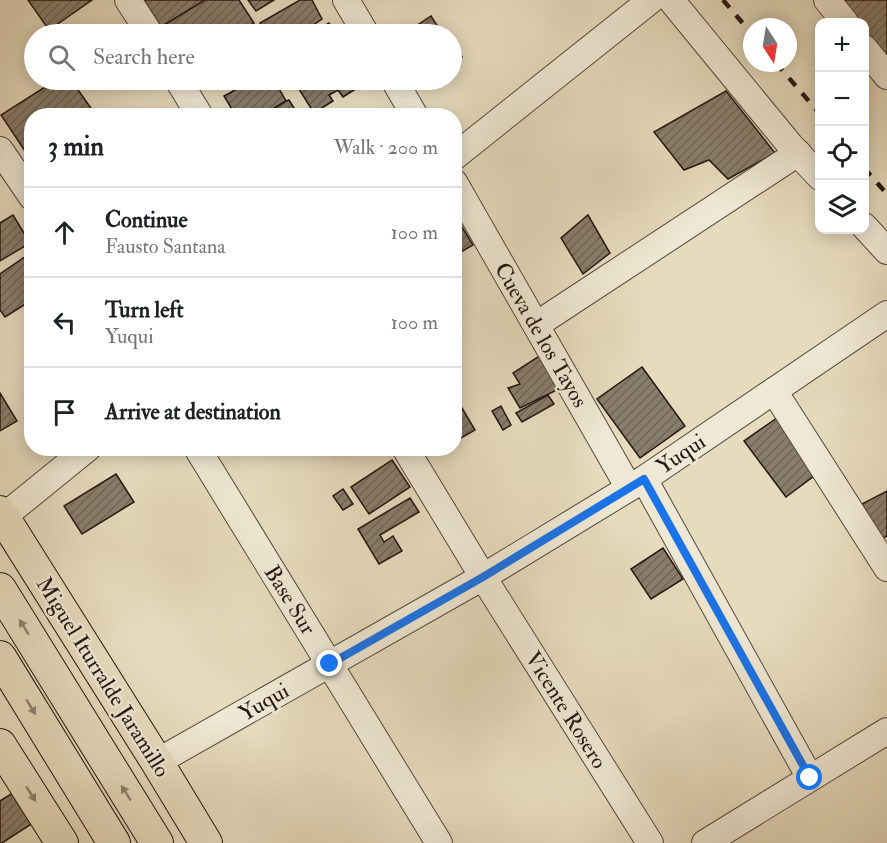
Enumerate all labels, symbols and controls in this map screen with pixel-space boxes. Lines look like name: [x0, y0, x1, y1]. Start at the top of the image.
north arrow: [743, 18, 797, 72]
map controls: [815, 18, 869, 234]
button: +: [815, 18, 869, 72]
search box: [24, 24, 462, 90]
icon: search: [45, 41, 78, 74]
text: Search here: [93, 43, 195, 71]
button: −: [815, 72, 869, 126]
button: locate: [815, 126, 869, 180]
text: 3 min: [48, 131, 104, 163]
text: Walk · 200 m: [334, 135, 438, 160]
button: layers: [815, 180, 869, 234]
text: Continue: [105, 206, 188, 234]
icon: ahead: [48, 216, 81, 249]
text: 100 m: [391, 220, 438, 245]
text: Fausto Santana: [105, 234, 225, 259]
street label: Cueva de los Tayos: [488, 257, 594, 413]
text: Turn left: [105, 296, 184, 324]
icon: left: [48, 306, 81, 339]
text: 100 m: [391, 310, 438, 335]
text: Yuqui: [105, 324, 154, 349]
icon: arrive: [48, 396, 81, 429]
text: Arrive at destination: [105, 398, 281, 426]
street label: Yuqui: [651, 427, 711, 481]
street label: Base Sur: [258, 560, 323, 641]
street label: Miguel Iturralde Jaramillo: [30, 572, 176, 782]
one-way arrow: [18, 619, 29, 635]
street label: Vicente Rosero: [519, 646, 613, 774]
route end: [316, 650, 342, 676]
street label: Yuqui: [234, 676, 294, 727]
one-way arrow: [25, 699, 36, 715]
route start: [796, 764, 822, 790]
one-way arrow: [120, 785, 131, 801]
one-way arrow: [26, 786, 37, 802]

